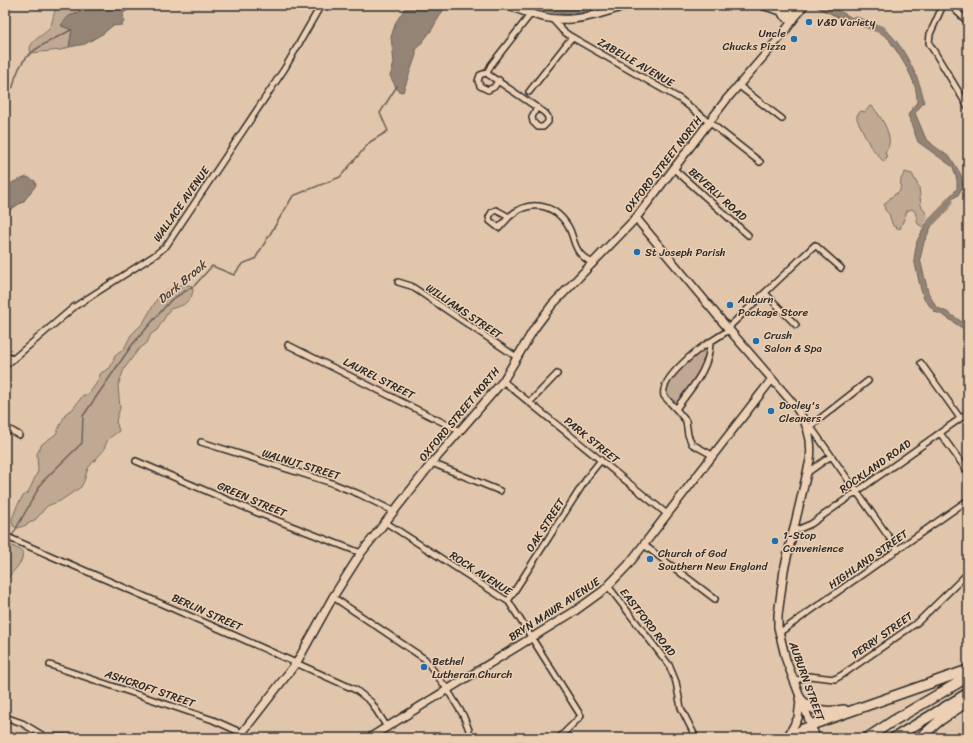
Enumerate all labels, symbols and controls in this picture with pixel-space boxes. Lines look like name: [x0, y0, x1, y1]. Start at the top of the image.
place label: V&D Variety: [817, 13, 876, 32]
marker: V&D Variety: [804, 17, 814, 27]
place label: Uncle Chucks Pizza: [723, 24, 786, 56]
street label: ZABELLE AVENUE: [594, 33, 679, 93]
marker: Uncle Chucks Pizza: [789, 34, 799, 44]
street label: OXFORD STREET NORTH: [619, 112, 708, 217]
street label: WALLACE AVENUE: [148, 162, 215, 246]
street label: BEVERLY ROAD: [684, 163, 752, 226]
place label: St Joseph Parish: [645, 243, 726, 262]
marker: St Joseph Parish: [632, 247, 642, 257]
water label: Dark Brook: [152, 254, 213, 309]
street label: WILLIAMS STREET: [422, 279, 506, 344]
place label: Auburn Package Store: [737, 290, 809, 322]
marker: Auburn Package Store: [725, 300, 735, 310]
place label: Crush Salon & Spa: [764, 326, 822, 358]
marker: Crush Salon & Spa: [751, 336, 761, 346]
street label: LAUREL STREET: [340, 352, 419, 405]
street label: OXFORD STREET NORTH: [414, 363, 505, 466]
place label: Dooley's Cleaners: [779, 396, 822, 428]
marker: Dooley's Cleaners: [766, 406, 776, 416]
street label: PARK STREET: [560, 412, 624, 469]
street label: ROCKLAND ROAD: [835, 434, 916, 498]
street label: WALNUT STREET: [259, 444, 343, 486]
street label: GREEN STREET: [214, 476, 290, 523]
street label: OAK STREET: [521, 494, 571, 556]
street label: HIGHLAND STREET: [824, 524, 913, 594]
place label: 1-Stop Convenience: [783, 526, 844, 558]
marker: 1-Stop Convenience: [770, 536, 780, 546]
place label: Church of God Southern New England: [658, 544, 769, 576]
street label: ROCK AVENUE: [446, 546, 516, 601]
marker: Church of God Southern New England: [645, 554, 655, 564]
street label: BRYN MAWR AVENUE: [505, 572, 605, 646]
street label: EASTFORD ROAD: [615, 584, 681, 661]
street label: BERLIN STREET: [169, 588, 246, 637]
street label: PERRY STREET: [848, 606, 918, 664]
street label: AUBURN STREET: [783, 638, 830, 724]
place label: Bethel Lutheran Church: [432, 652, 513, 684]
marker: Bethel Lutheran Church: [419, 662, 429, 672]
street label: ASHCROFT STREET: [101, 664, 198, 713]

